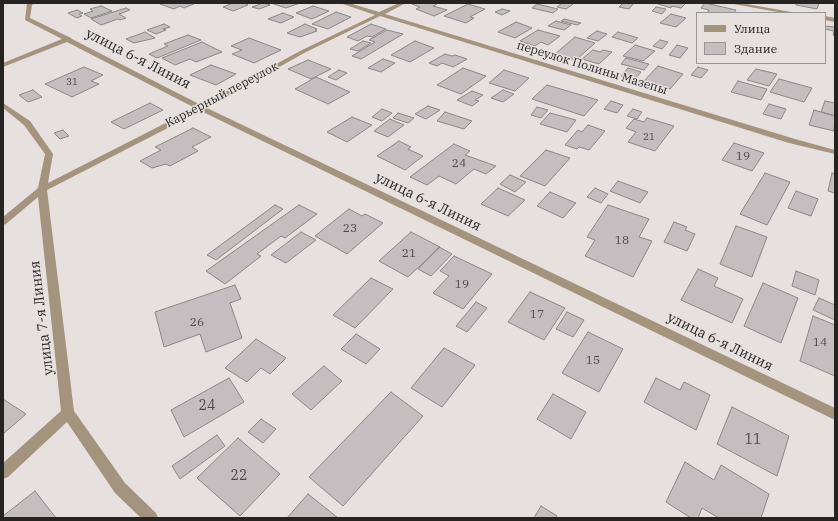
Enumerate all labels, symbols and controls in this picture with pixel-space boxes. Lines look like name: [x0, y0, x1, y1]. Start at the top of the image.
legend: [696, 12, 826, 64]
text: Улица: [734, 21, 770, 36]
street label: улица 6-я Линия: [83, 25, 193, 93]
street label: переулок Полины Мазепы: [515, 38, 669, 98]
text: Здание: [734, 41, 777, 56]
street label: Карьерный переулок: [163, 59, 281, 131]
house number: 31: [66, 76, 78, 88]
house number: 21: [643, 131, 655, 143]
house number: 19: [736, 150, 750, 164]
house number: 24: [452, 157, 466, 171]
street label: улица 6-я Линия: [372, 169, 484, 235]
house number: 23: [343, 222, 357, 236]
house number: 18: [615, 234, 629, 248]
house number: 21: [402, 247, 416, 261]
street label: улица 7-я Линия: [27, 260, 57, 376]
house number: 19: [455, 278, 469, 292]
house number: 17: [530, 308, 544, 322]
street label: улица 6-я Линия: [664, 309, 776, 375]
house number: 26: [190, 316, 204, 330]
house number: 14: [813, 336, 827, 350]
house number: 15: [586, 354, 600, 368]
house number: 24: [199, 398, 215, 414]
house number: 11: [745, 432, 761, 448]
house number: 22: [231, 468, 247, 484]

